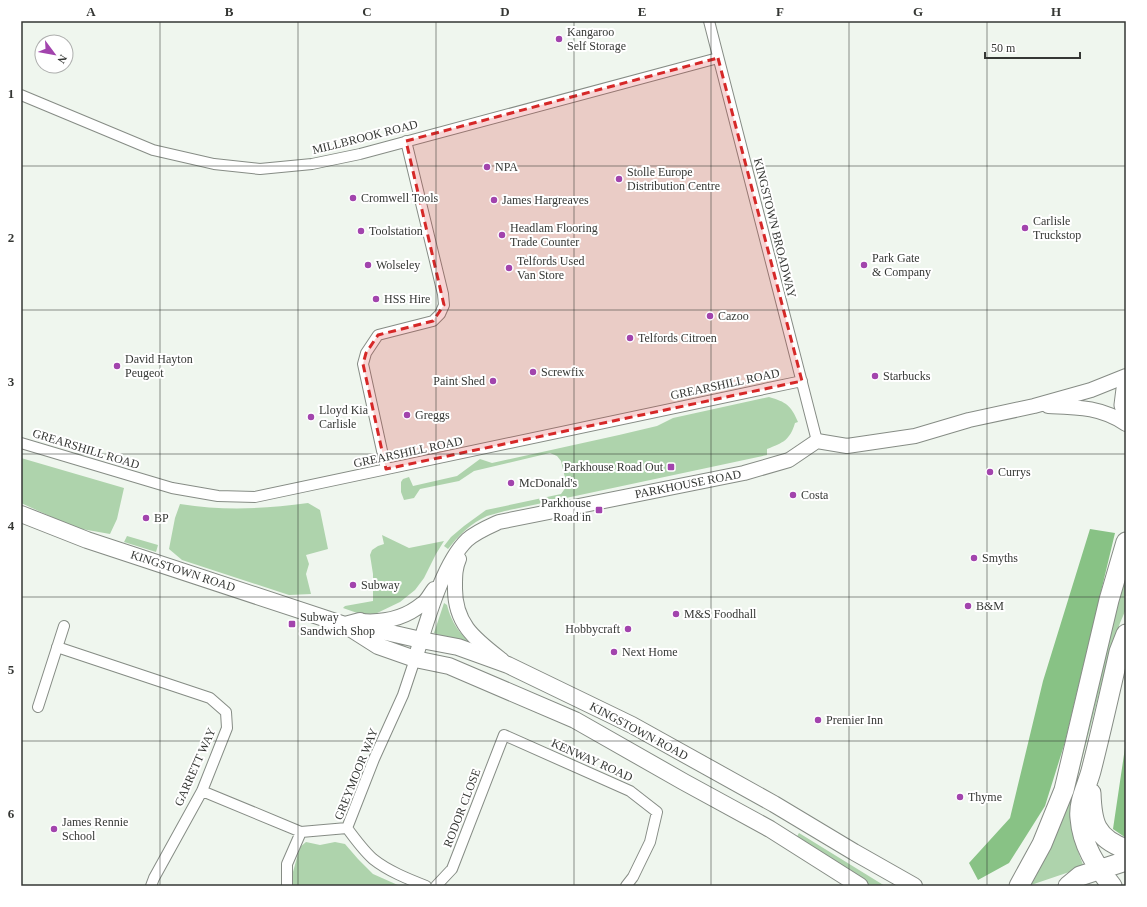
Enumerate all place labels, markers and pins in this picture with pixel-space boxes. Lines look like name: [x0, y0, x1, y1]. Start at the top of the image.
place label: Kangaroo Self Storage: [567, 25, 626, 53]
marker: Kangaroo Self Storage: [554, 34, 564, 44]
place label: NPA: [495, 160, 518, 174]
marker: NPA: [482, 162, 492, 172]
place label: Stolle Europe Distribution Centre: [627, 165, 720, 193]
marker: Stolle Europe Distribution Centre: [614, 174, 624, 184]
place label: Cromwell Tools: [361, 191, 439, 205]
marker: Cromwell Tools: [348, 193, 358, 203]
place label: James Hargreaves: [502, 193, 589, 207]
marker: James Hargreaves: [489, 195, 499, 205]
place label: Carlisle Truckstop: [1033, 214, 1081, 242]
place label: Headlam Flooring Trade Counter: [510, 221, 598, 249]
marker: Carlisle Truckstop: [1020, 223, 1030, 233]
place label: Toolstation: [369, 224, 423, 238]
marker: Toolstation: [356, 226, 366, 236]
marker: Headlam Flooring Trade Counter: [497, 230, 507, 240]
place label: Park Gate & Company: [872, 251, 931, 279]
place label: Telfords Used Van Store: [517, 254, 584, 282]
place label: Wolseley: [376, 258, 420, 272]
marker: Wolseley: [363, 260, 373, 270]
marker: Park Gate & Company: [859, 260, 869, 270]
marker: Telfords Used Van Store: [504, 263, 514, 273]
place label: HSS Hire: [384, 292, 430, 306]
marker: HSS Hire: [371, 294, 381, 304]
place label: Cazoo: [718, 309, 749, 323]
marker: Cazoo: [705, 311, 715, 321]
place label: Telfords Citroen: [638, 331, 717, 345]
marker: Telfords Citroen: [625, 333, 635, 343]
place label: David Hayton Peugeot: [125, 352, 193, 380]
marker: David Hayton Peugeot: [112, 361, 122, 371]
place label: Screwfix: [541, 365, 584, 379]
marker: Screwfix: [528, 367, 538, 377]
place label: Starbucks: [883, 369, 931, 383]
marker: Starbucks: [870, 371, 880, 381]
place label: Paint Shed: [433, 374, 485, 388]
marker: Paint Shed: [488, 376, 498, 386]
place label: Lloyd Kia Carlisle: [319, 403, 369, 431]
place label: Greggs: [415, 408, 450, 422]
marker: Greggs: [402, 410, 412, 420]
marker: Lloyd Kia Carlisle: [306, 412, 316, 422]
place label: Parkhouse Road Out: [564, 460, 664, 474]
marker: Parkhouse Road Out: [666, 462, 676, 472]
place label: Currys: [998, 465, 1031, 479]
marker: Currys: [985, 467, 995, 477]
place label: McDonald's: [519, 476, 577, 490]
marker: McDonald's: [506, 478, 516, 488]
place label: Costa: [801, 488, 829, 502]
marker: Costa: [788, 490, 798, 500]
place label: Parkhouse Road in: [541, 496, 591, 524]
marker: Parkhouse Road in: [594, 505, 604, 515]
place label: BP: [154, 511, 169, 525]
marker: BP: [141, 513, 151, 523]
place label: Smyths: [982, 551, 1018, 565]
marker: Smyths: [969, 553, 979, 563]
place label: Subway: [361, 578, 400, 592]
marker: Subway: [348, 580, 358, 590]
place label: B&M: [976, 599, 1004, 613]
marker: B&M: [963, 601, 973, 611]
place label: M&S Foodhall: [684, 607, 757, 621]
marker: M&S Foodhall: [671, 609, 681, 619]
place label: Subway Sandwich Shop: [300, 610, 375, 638]
marker: Subway Sandwich Shop: [287, 619, 297, 629]
place label: Hobbycraft: [565, 622, 621, 636]
marker: Hobbycraft: [623, 624, 633, 634]
place label: Next Home: [622, 645, 678, 659]
marker: Next Home: [609, 647, 619, 657]
place label: Premier Inn: [826, 713, 883, 727]
marker: Premier Inn: [813, 715, 823, 725]
place label: Thyme: [968, 790, 1002, 804]
marker: Thyme: [955, 792, 965, 802]
place label: James Rennie School: [62, 815, 128, 843]
marker: James Rennie School: [49, 824, 59, 834]

